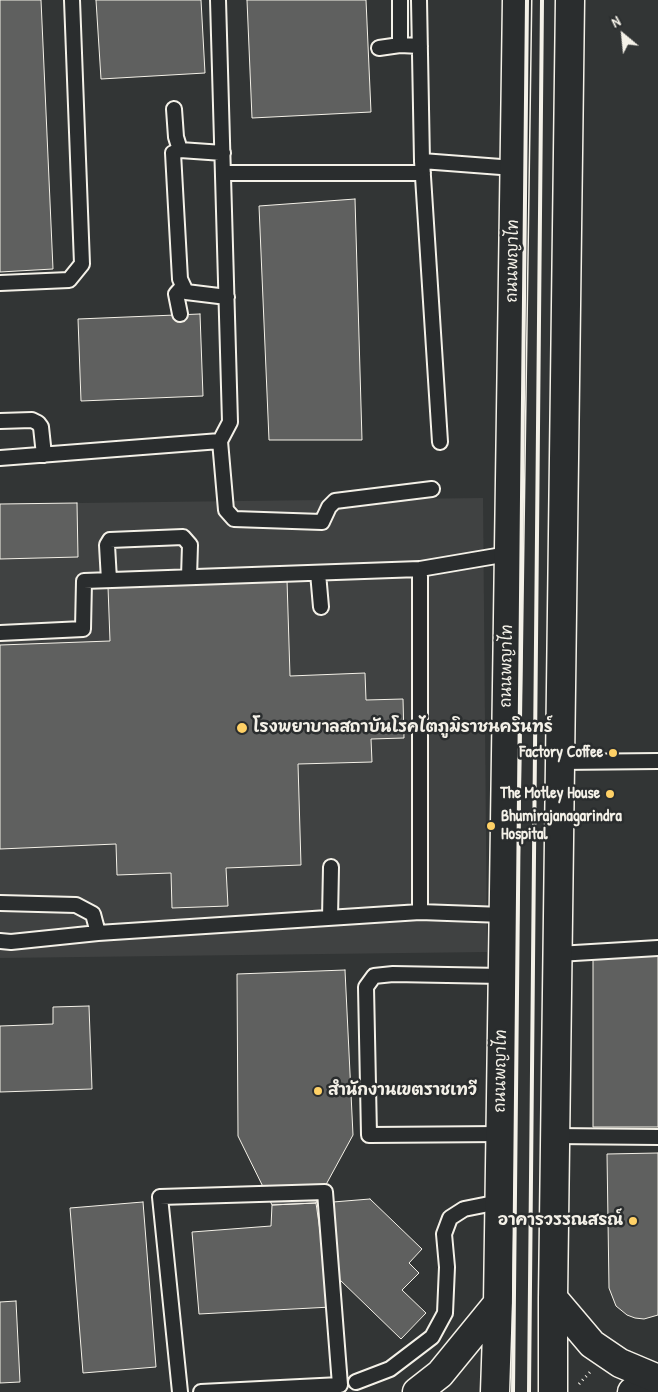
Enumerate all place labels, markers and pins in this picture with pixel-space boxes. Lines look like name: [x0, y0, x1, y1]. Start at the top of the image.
place label: โรงพยาบาลสถาบันโรคไตภูมิราชนครินทร์: [253, 718, 553, 738]
marker: โรงพยาบาลสถาบันโรคไตภูมิราชนครินทร์: [235, 721, 249, 735]
place label: Factory Coffee: [520, 743, 603, 763]
marker: Factory Coffee: [607, 747, 619, 759]
place label: The Motley House: [500, 784, 600, 804]
marker: The Motley House: [604, 788, 616, 800]
place label: Bhumirajanagarindra Hospital: [501, 807, 622, 845]
marker: Bhumirajanagarindra Hospital: [485, 820, 497, 832]
place label: สำนักงานเขตราชเทวี: [328, 1081, 477, 1101]
marker: สำนักงานเขตราชเทวี: [312, 1085, 324, 1097]
place label: อาคารวรรณสรณ์: [498, 1211, 623, 1231]
marker: อาคารวรรณสรณ์: [627, 1215, 639, 1227]

